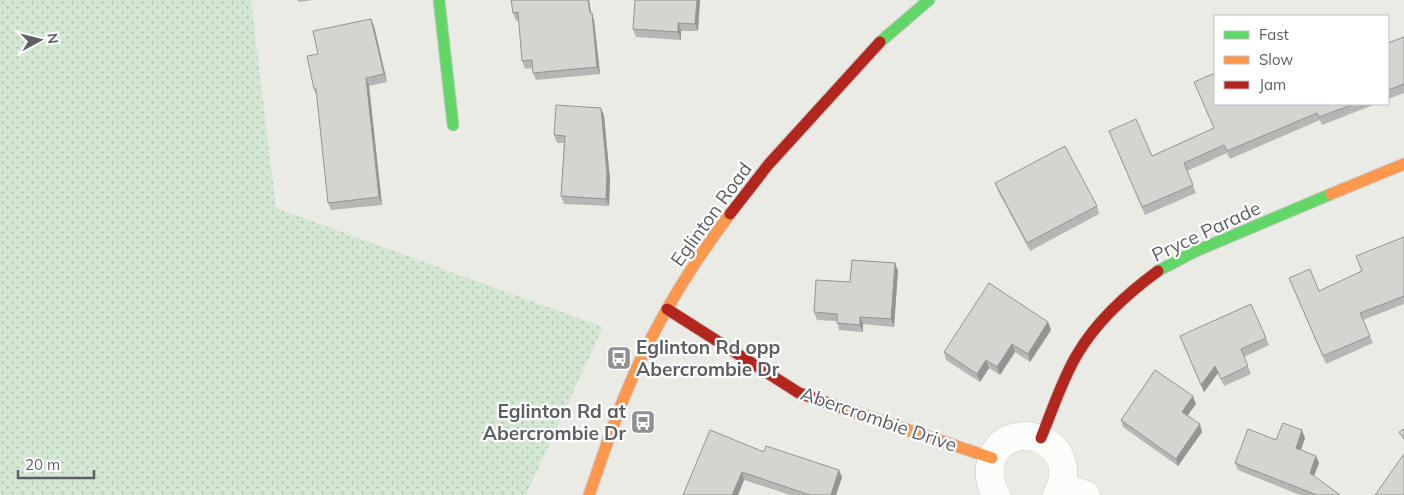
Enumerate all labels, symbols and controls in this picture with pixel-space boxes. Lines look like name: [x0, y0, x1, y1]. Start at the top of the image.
north arrow: [15, 15, 65, 65]
legend: [1214, 15, 1389, 105]
text: Fast: [1259, 25, 1289, 44]
text: N: [43, 32, 62, 45]
text: Slow: [1259, 50, 1293, 69]
text: Jam: [1259, 75, 1286, 94]
street label: Eglinton Road: [665, 157, 757, 271]
street label: Pryce Parade: [1148, 195, 1264, 267]
place label: Eglinton Rd opp Abercrombie Dr: [636, 335, 781, 381]
bus stop icon: Eglinton Rd opp Abercrombie Dr: [606, 345, 632, 371]
street label: Abercrombie Drive: [798, 381, 960, 457]
place label: Eglinton Rd at Abercrombie Dr: [483, 399, 627, 445]
bus stop icon: Eglinton Rd at Abercrombie Dr: [630, 409, 656, 435]
scale bar: [18, 448, 94, 480]
text: 20 m: [25, 455, 60, 474]

